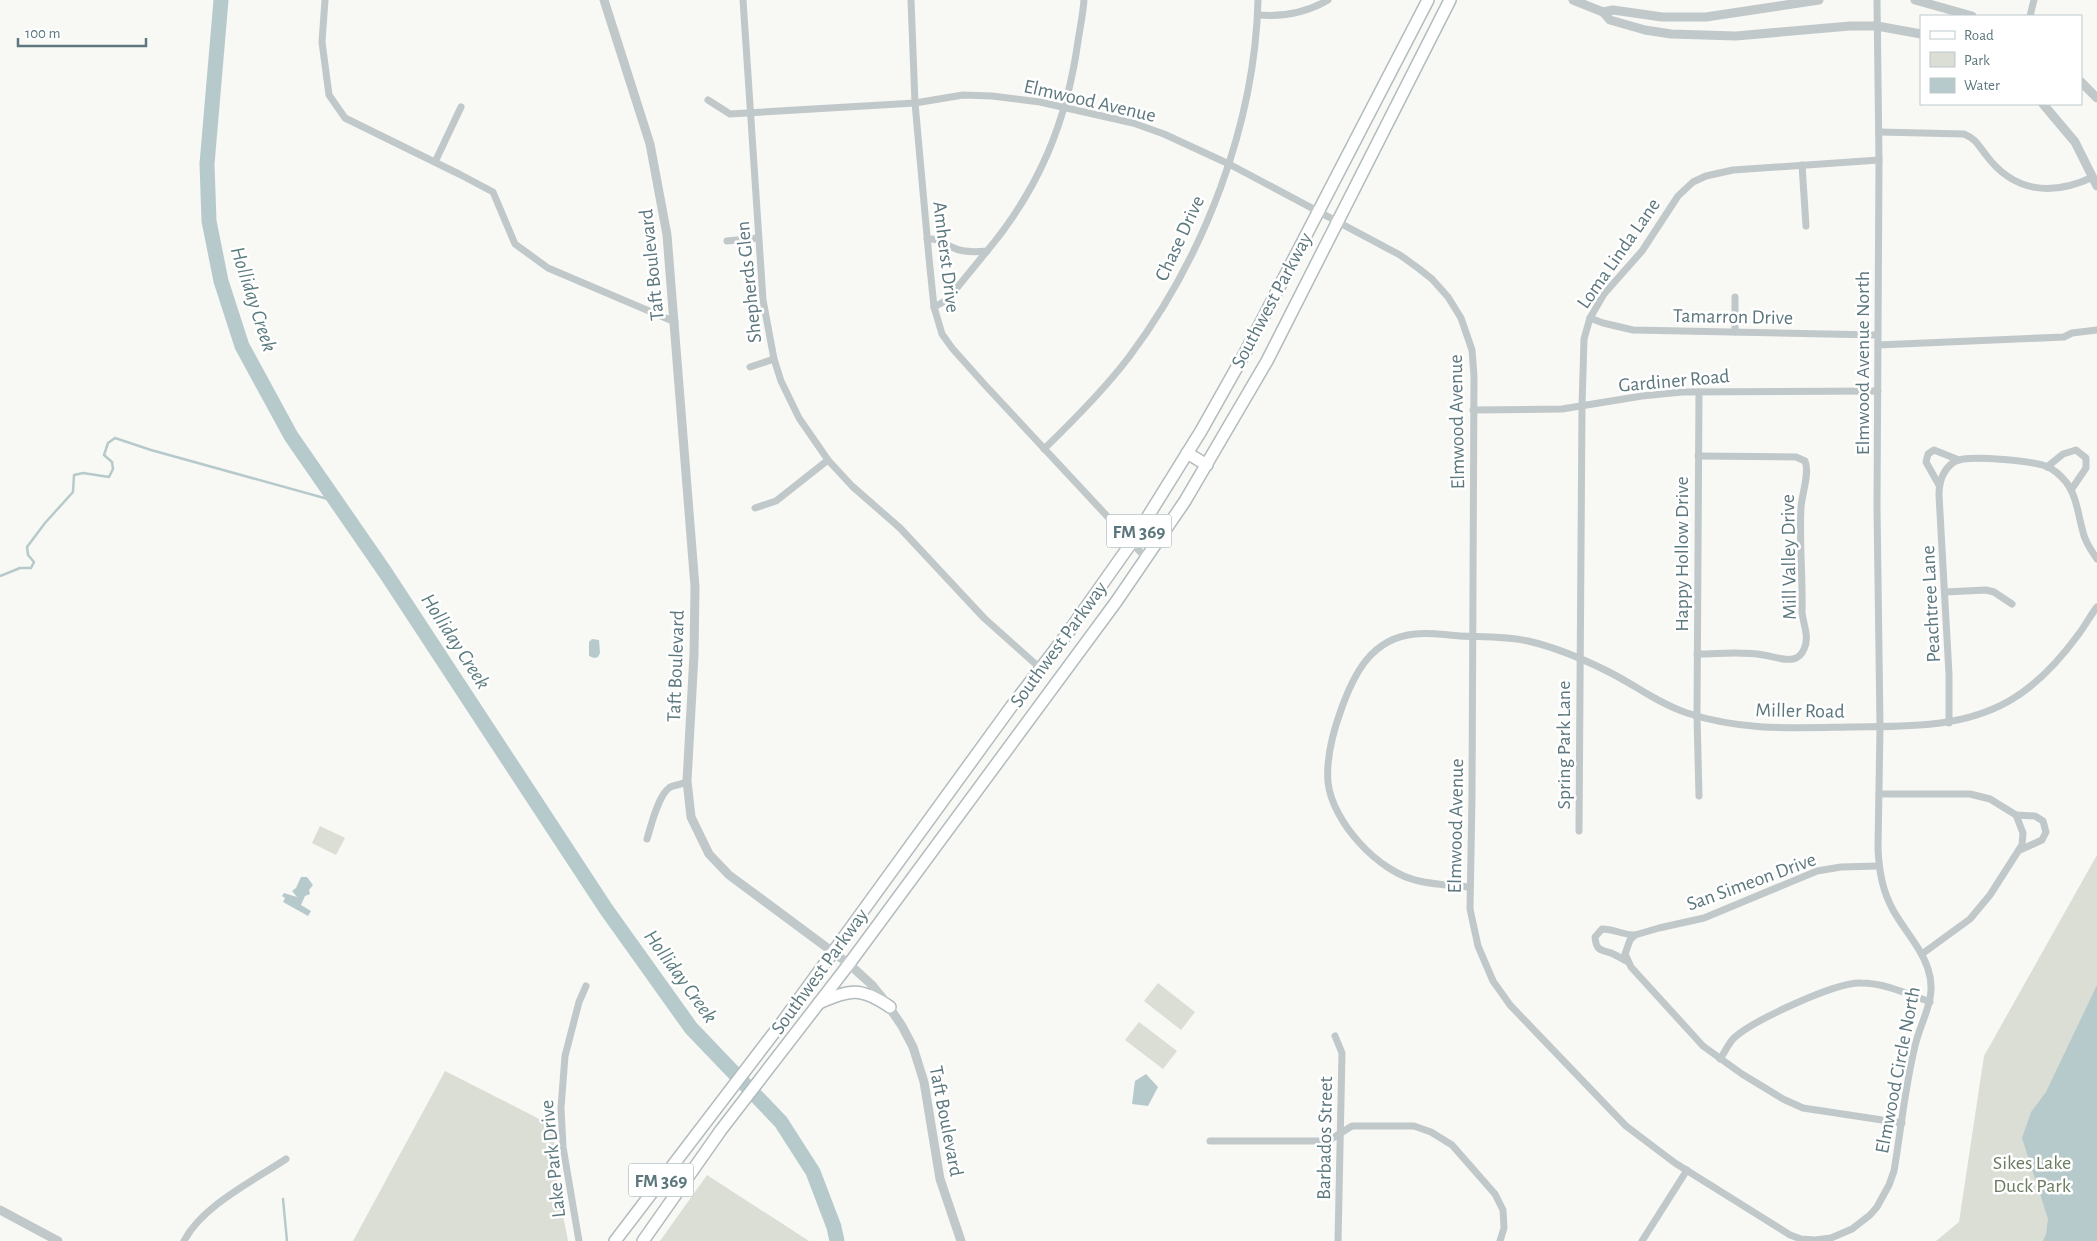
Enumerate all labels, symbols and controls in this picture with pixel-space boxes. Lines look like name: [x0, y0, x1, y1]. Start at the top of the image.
scale bar: [18, 15, 145, 47]
legend: [1920, 15, 2082, 105]
text: 100 m: [25, 26, 60, 41]
text: Road: [1964, 28, 1994, 43]
text: Park: [1964, 53, 1990, 68]
street label: Elmwood Avenue: [1022, 76, 1158, 126]
text: Water: [1964, 78, 2000, 93]
street label: Chase Drive: [1151, 193, 1208, 284]
street label: Loma Linda Lane: [1573, 195, 1664, 312]
street label: Amherst Drive: [929, 200, 963, 314]
street label: Taft Boulevard: [636, 208, 668, 322]
street label: Shepherds Glen: [733, 220, 765, 344]
street label: Southwest Parkway: [1228, 229, 1316, 371]
water label: Holliday Creek: [227, 244, 280, 355]
street label: Elmwood Avenue North: [1853, 271, 1873, 455]
street label: Tamarron Drive: [1673, 306, 1793, 328]
street label: Elmwood Avenue: [1446, 354, 1468, 490]
street label: Gardiner Road: [1618, 366, 1731, 396]
street label: Happy Hollow Drive: [1672, 476, 1692, 632]
street label: Mill Valley Drive: [1778, 494, 1800, 620]
road number: FM 369: [1106, 514, 1172, 548]
street label: Peachtree Lane: [1918, 545, 1944, 663]
street label: Southwest Parkway: [1007, 578, 1111, 711]
water label: Holliday Creek: [417, 590, 494, 693]
street label: Taft Boulevard: [664, 610, 688, 722]
street label: Spring Park Lane: [1554, 681, 1574, 809]
street label: Miller Road: [1755, 700, 1845, 722]
street label: Elmwood Avenue: [1445, 758, 1467, 894]
street label: San Simeon Drive: [1684, 849, 1819, 915]
street label: Southwest Parkway: [768, 905, 872, 1038]
water label: Holliday Creek: [640, 926, 721, 1027]
street label: Elmwood Circle North: [1872, 985, 1924, 1155]
street label: Taft Boulevard: [926, 1064, 967, 1178]
street label: Barbados Street: [1314, 1075, 1336, 1200]
street label: Lake Park Drive: [537, 1099, 569, 1219]
park label: Sikes Lake Duck Park: [1993, 1153, 2071, 1196]
road number: FM 369: [628, 1164, 694, 1196]

